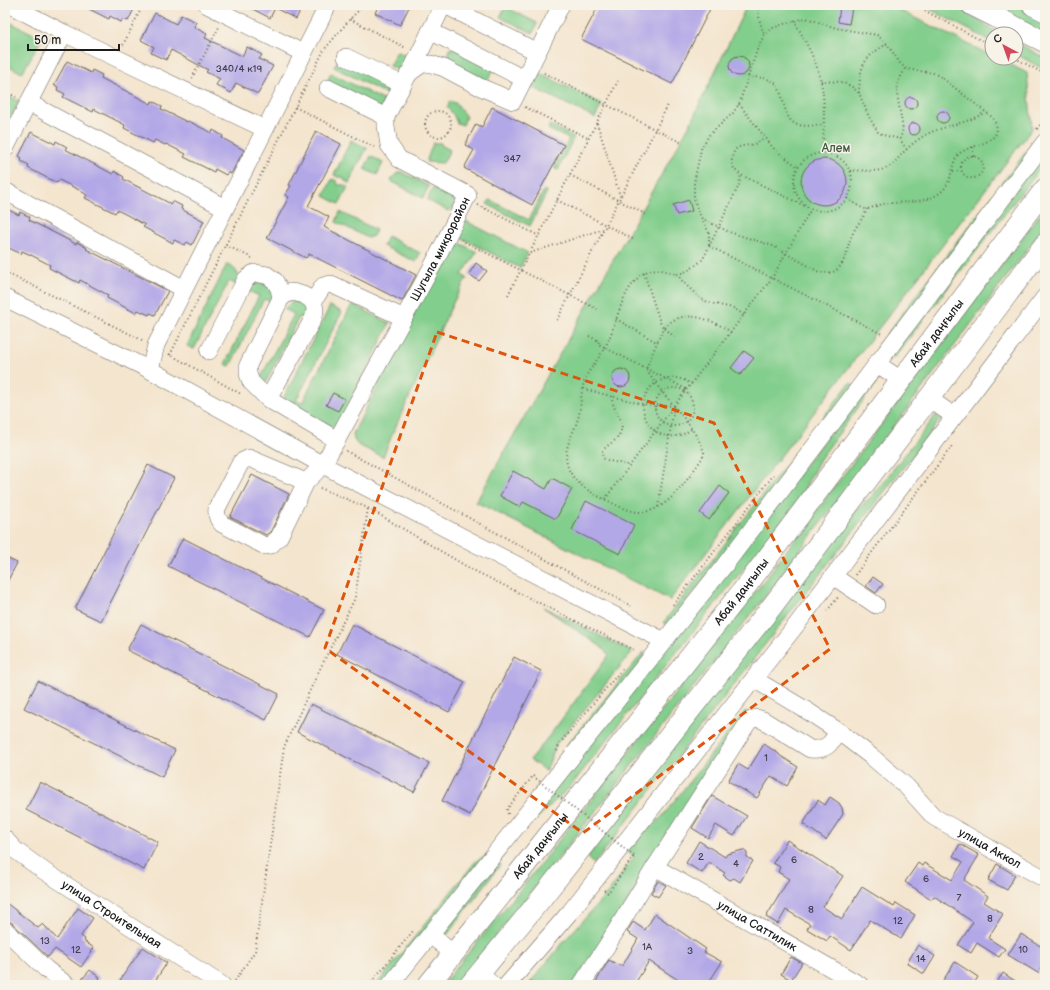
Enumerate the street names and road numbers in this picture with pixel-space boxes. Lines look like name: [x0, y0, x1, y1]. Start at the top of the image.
street label: Шугыла микрорайон: [407, 194, 473, 304]
street label: Абай даңғылы: [906, 296, 967, 371]
street label: Абай даңғылы: [710, 555, 772, 629]
street label: Абай даңғылы: [509, 809, 571, 883]
street label: улица Аккол: [956, 825, 1024, 872]
street label: улица Строительная: [59, 877, 165, 952]
street label: улица Саттилик: [715, 897, 800, 955]

